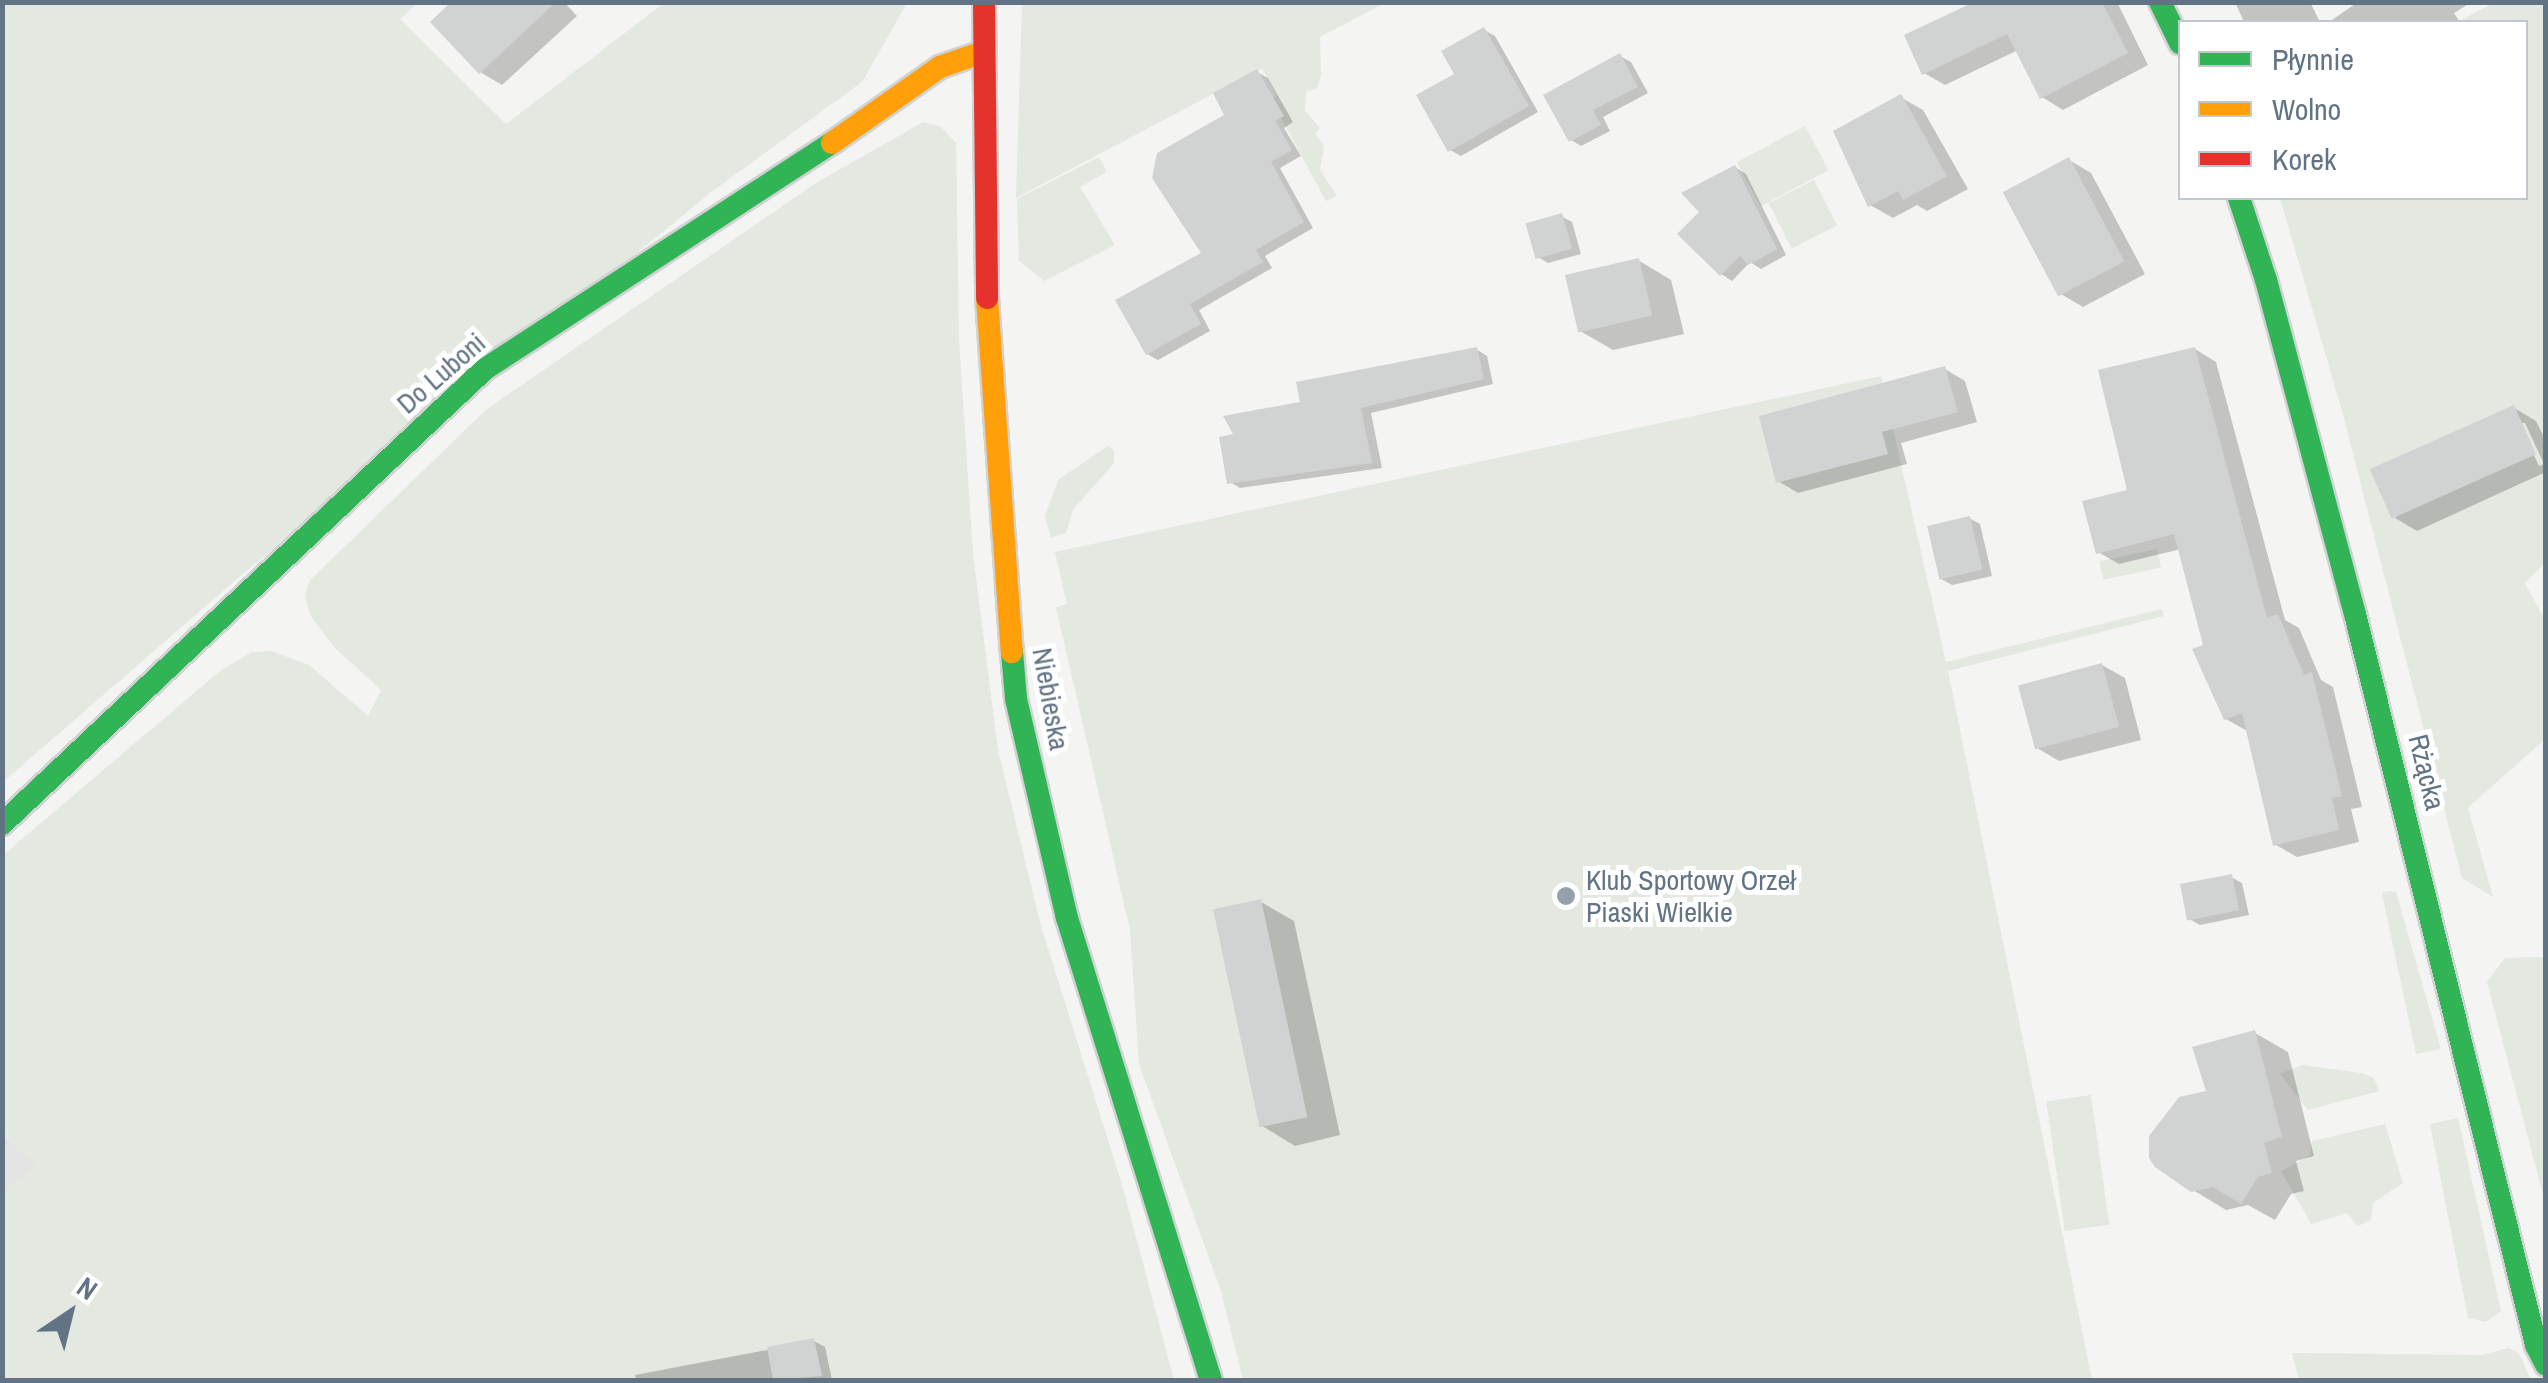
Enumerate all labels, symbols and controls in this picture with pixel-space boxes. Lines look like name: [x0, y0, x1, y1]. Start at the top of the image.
legend: [2178, 20, 2528, 200]
text: Płynnie: [2272, 39, 2354, 79]
text: Wolno: [2272, 89, 2341, 129]
text: Korek: [2272, 139, 2336, 179]
street label: Do Luboni: [390, 326, 492, 420]
street label: Niebieska: [1025, 645, 1077, 753]
street label: Rżącka: [2401, 731, 2453, 813]
place label: Klub Sportowy Orzeł Piaski Wielkie: [1586, 863, 1795, 929]
marker: Klub Sportowy Orzeł Piaski Wielkie: [1555, 885, 1577, 907]
north arrow: [20, 1263, 120, 1363]
text: N: [70, 1268, 105, 1309]

